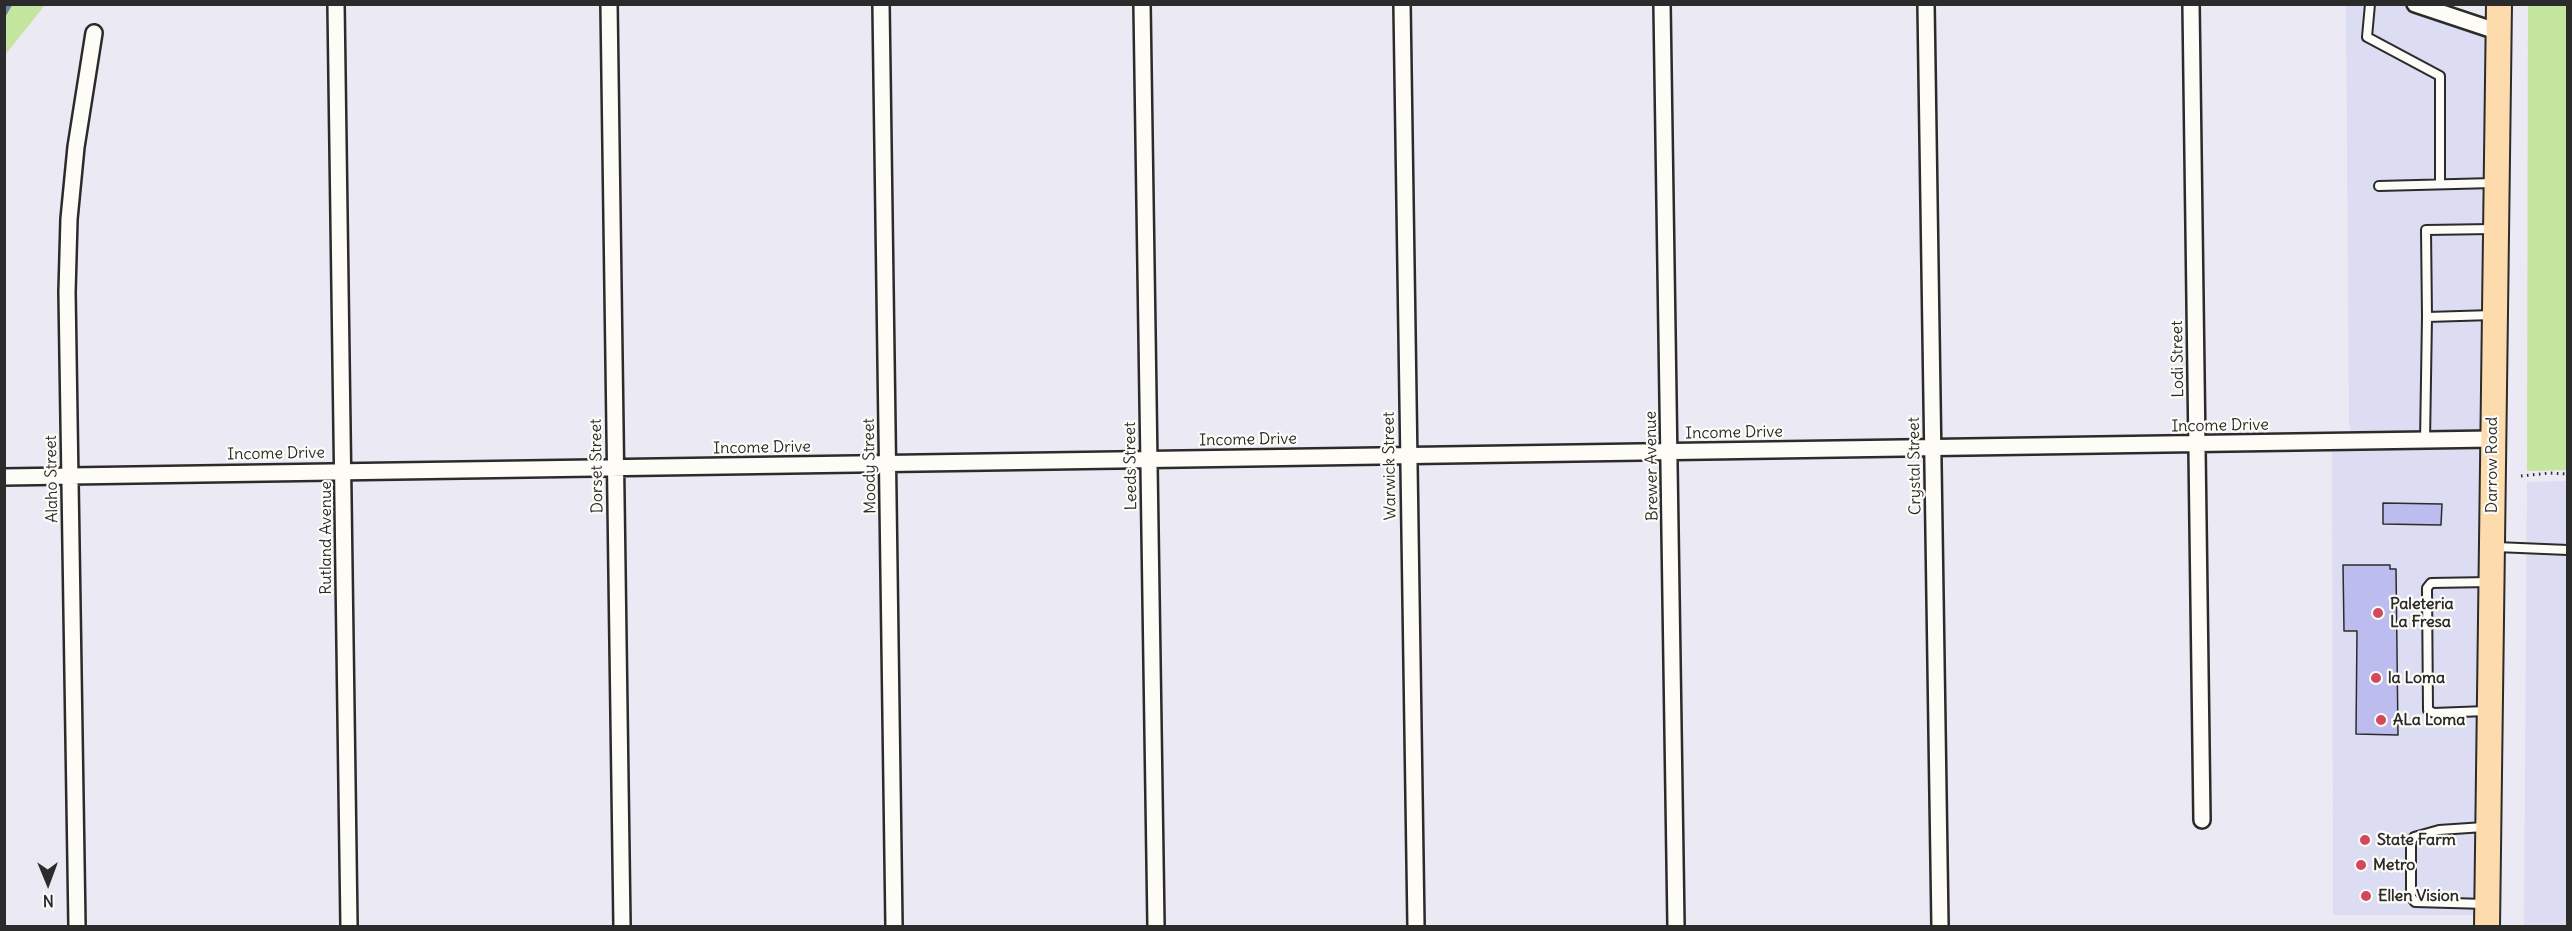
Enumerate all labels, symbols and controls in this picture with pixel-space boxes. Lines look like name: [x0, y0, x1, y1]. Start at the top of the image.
street label: Lodi Street: [2168, 320, 2188, 398]
street label: Brewer Avenue: [1641, 411, 1663, 521]
street label: Warwick Street: [1379, 412, 1401, 520]
street label: Income Drive: [2171, 416, 2269, 436]
street label: Crystal Street: [1905, 417, 1925, 515]
street label: Darrow Road: [2482, 417, 2502, 513]
street label: Moody Street: [860, 418, 880, 514]
street label: Dorset Street: [587, 419, 607, 513]
street label: Leeds Street: [1121, 422, 1141, 510]
street label: Income Drive: [1685, 423, 1783, 443]
street label: Income Drive: [1199, 430, 1297, 450]
street label: Alaho Street: [42, 435, 62, 523]
street label: Income Drive: [713, 438, 811, 458]
street label: Income Drive: [227, 444, 325, 464]
street label: Rutland Avenue: [316, 481, 336, 595]
place label: Paleteria La Fresa: [2390, 594, 2454, 632]
marker: Paleteria La Fresa: [2371, 606, 2385, 620]
place label: la Loma: [2388, 668, 2445, 688]
marker: la Loma: [2369, 671, 2383, 685]
place label: ALa Loma: [2393, 710, 2465, 730]
marker: ALa Loma: [2374, 713, 2388, 727]
place label: State Farm: [2377, 830, 2456, 850]
marker: State Farm: [2358, 833, 2372, 847]
north arrow: [18, 853, 78, 913]
place label: Metro: [2373, 855, 2415, 875]
marker: Metro: [2354, 858, 2368, 872]
place label: Ellen Vision: [2378, 886, 2459, 906]
marker: Ellen Vision: [2359, 889, 2373, 903]
text: N: [43, 891, 54, 911]

